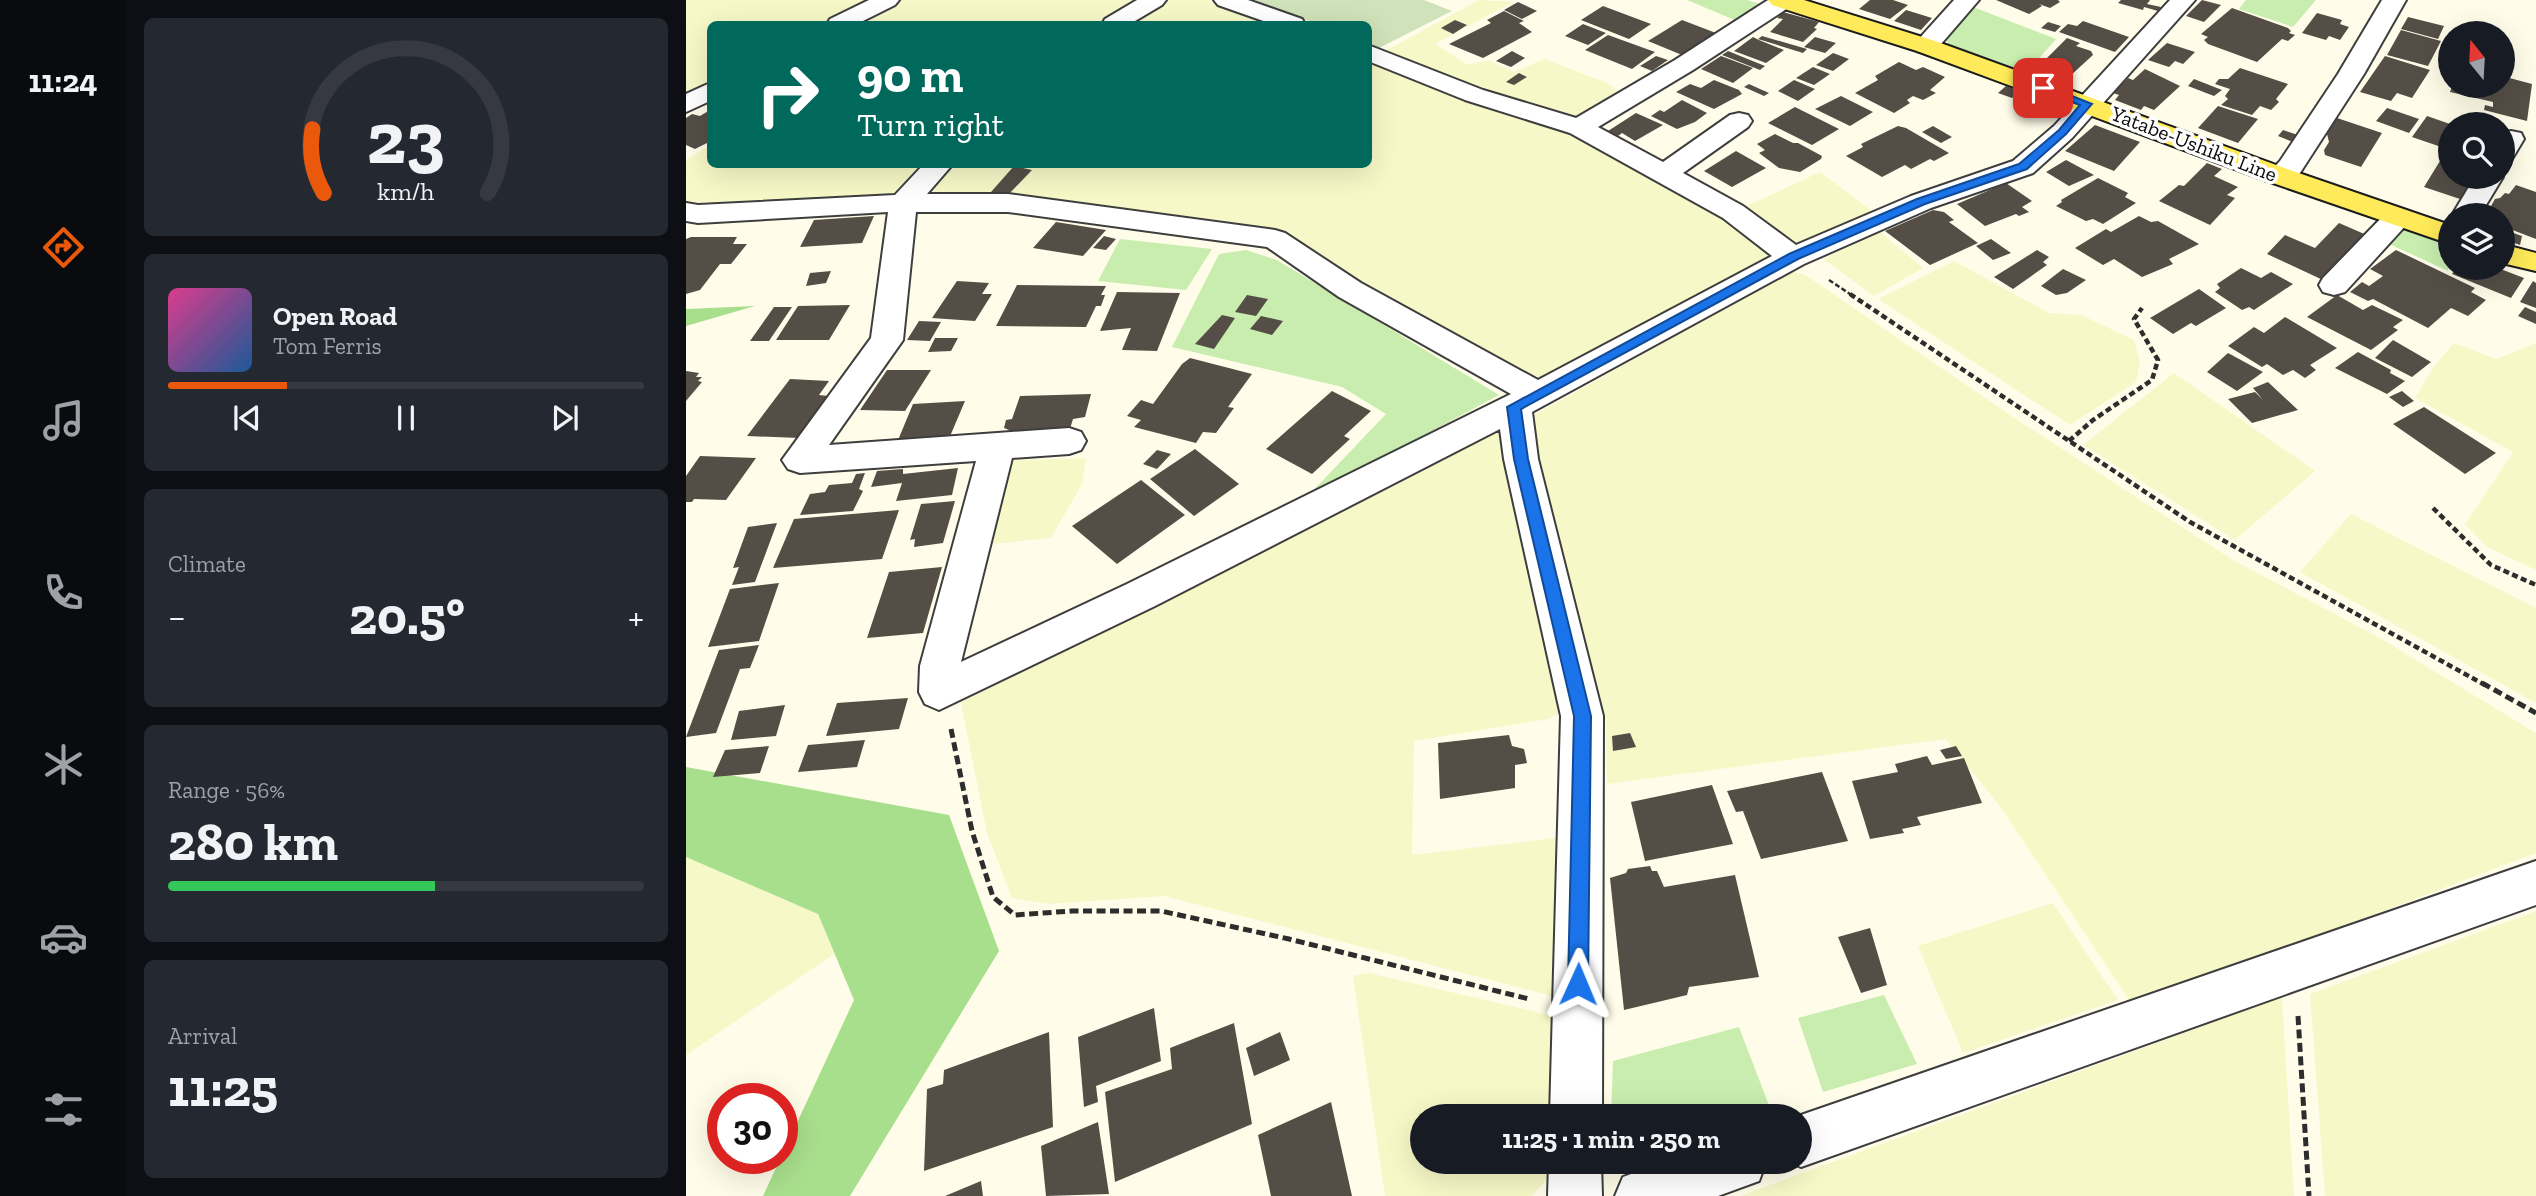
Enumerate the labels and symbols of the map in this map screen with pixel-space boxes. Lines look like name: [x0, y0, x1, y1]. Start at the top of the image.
north arrow: [2438, 21, 2515, 98]
pin: [2013, 58, 2073, 118]
street label: Yatabe-Ushiku Line: [2107, 100, 2281, 187]
position arrow: [1541, 947, 1615, 1021]
speed limit sign: 30: [707, 1083, 798, 1174]

